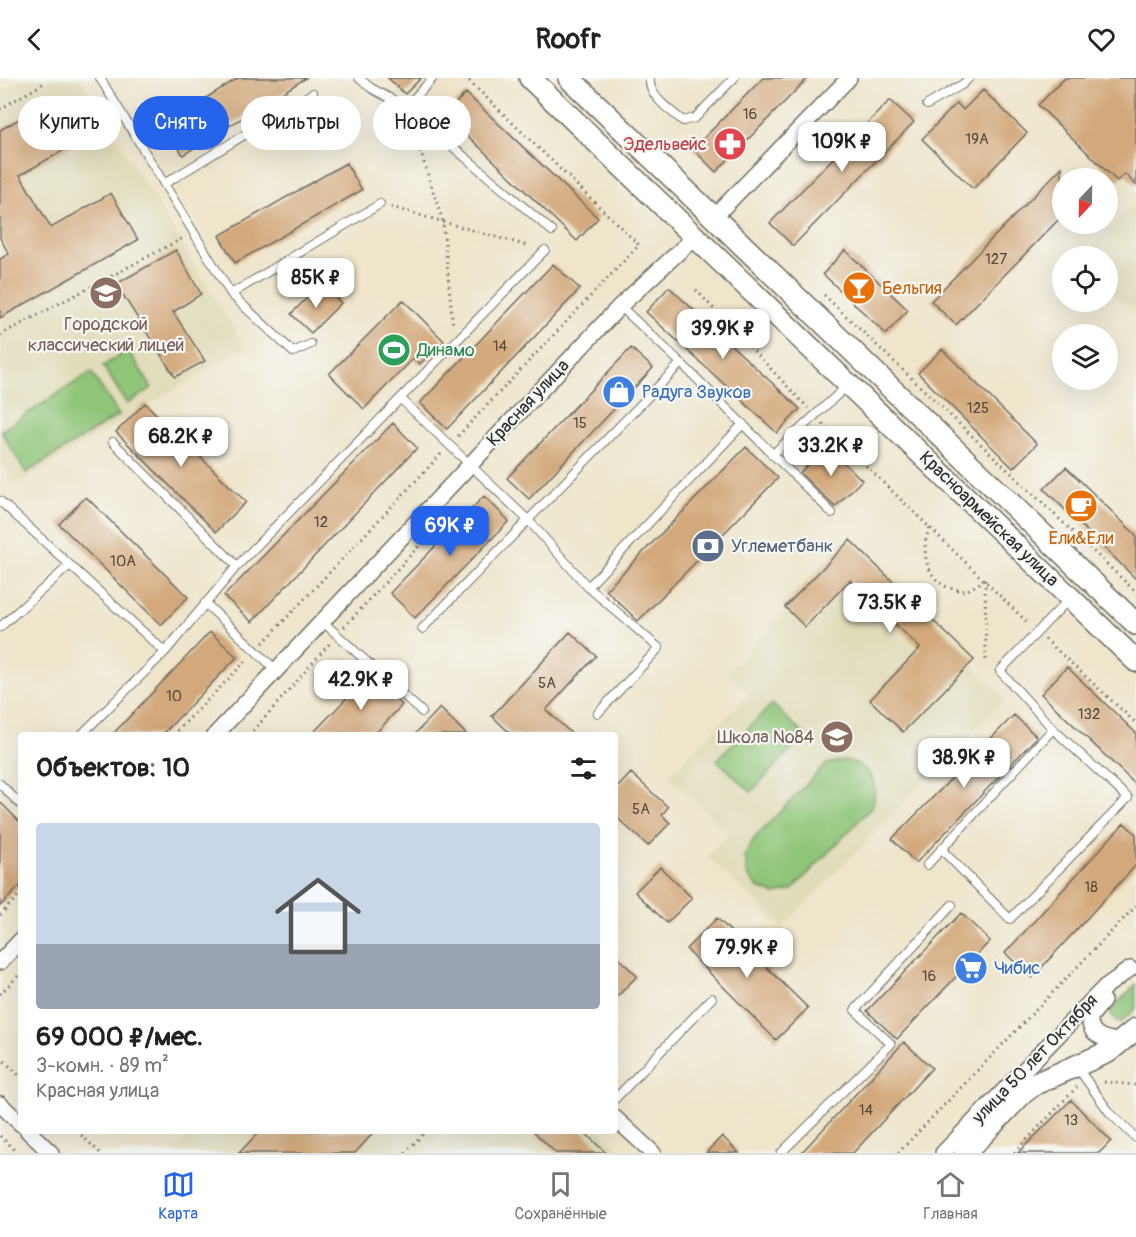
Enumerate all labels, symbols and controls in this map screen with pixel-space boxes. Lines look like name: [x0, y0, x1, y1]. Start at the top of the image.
icon: back: [18, 23, 51, 56]
text: Roofr: [535, 23, 601, 56]
icon: heart: [1085, 23, 1118, 56]
chip: Купить: [18, 96, 121, 150]
chip: Снять: [133, 96, 229, 150]
chip: Фильтры: [241, 96, 361, 150]
chip: Новое: [373, 96, 471, 150]
house number: 16: [743, 105, 757, 124]
pin: 109K ₽: [793, 122, 891, 173]
pharmacy icon: Эдельвейс: [712, 126, 748, 162]
text: 109K ₽: [812, 129, 872, 154]
house number: 19А: [965, 130, 989, 149]
place label: Эдельвейс: [623, 133, 707, 156]
north arrow: [1052, 168, 1118, 234]
map controls: [1052, 168, 1118, 390]
button: locate: [1052, 246, 1118, 312]
house number: 127: [985, 250, 1007, 269]
pin: 85K ₽: [274, 258, 358, 309]
text: 85K ₽: [291, 265, 341, 290]
bar icon: Бельгия: [841, 270, 877, 306]
school or university icon: Городской классический лицей: [88, 275, 124, 311]
place label: Бельгия: [882, 277, 942, 300]
pin: 39.9K ₽: [668, 309, 778, 360]
place label: Городской классический лицей: [28, 313, 184, 357]
text: 39.9K ₽: [691, 316, 755, 341]
button: layers: [1052, 324, 1118, 390]
sports icon: Динамо: [376, 332, 412, 368]
house number: 14: [493, 337, 508, 356]
place label: Динамо: [416, 339, 475, 362]
street label: Красная улица: [482, 355, 574, 451]
shop icon: Радуга Звуков: [601, 374, 637, 410]
place label: Радуга Звуков: [642, 381, 751, 404]
house number: 125: [967, 399, 989, 418]
house number: 15: [573, 414, 587, 433]
pin: 68.2K ₽: [126, 417, 236, 468]
text: 68.2K ₽: [148, 424, 214, 449]
pin: 33.2K ₽: [776, 426, 886, 477]
text: 33.2K ₽: [798, 433, 864, 458]
street label: Красноармейская улица: [914, 446, 1064, 592]
cafe icon: Ели&Ели: [1063, 488, 1099, 524]
pin: 69K ₽: [408, 506, 492, 557]
house number: 12: [314, 513, 328, 532]
text: 69K ₽: [425, 513, 475, 538]
place label: Ели&Ели: [1049, 527, 1113, 550]
bank icon: Углеметбанк: [690, 528, 726, 564]
place label: Углеметбанк: [731, 535, 833, 558]
house number: 10А: [110, 552, 136, 571]
pin: 73.5K ₽: [835, 583, 945, 634]
text: 73.5K ₽: [857, 590, 923, 615]
pin: 42.9K ₽: [306, 660, 416, 711]
text: 42.9K ₽: [328, 667, 394, 692]
house number: 5А: [538, 674, 556, 693]
house number: 10: [166, 687, 182, 706]
house number: 132: [1078, 705, 1100, 724]
school or university icon: Школа №84: [819, 719, 855, 755]
place label: Школа №84: [717, 726, 815, 749]
pin: 38.9K ₽: [909, 738, 1019, 789]
text: 38.9K ₽: [932, 745, 996, 770]
text: Объектов: 10: [36, 752, 190, 784]
icon: filters: [567, 752, 600, 785]
house number: 5А: [632, 800, 650, 819]
icon: home: [264, 862, 372, 970]
house number: 18: [1084, 878, 1098, 897]
pin: 79.9K ₽: [692, 928, 802, 979]
text: 79.9K ₽: [715, 935, 779, 960]
supermarket icon: Чибис: [953, 950, 989, 986]
place label: Чибис: [994, 957, 1040, 980]
house number: 16: [922, 967, 936, 986]
street label: улица 50 лет Октября: [966, 989, 1103, 1129]
text: 69 000 ₽/мес.: [36, 1021, 203, 1053]
text: 3-комн. · 89 m²: [36, 1053, 169, 1078]
text: Красная улица: [36, 1078, 159, 1103]
house number: 14: [859, 1101, 874, 1120]
house number: 13: [1064, 1111, 1078, 1130]
tab: Карта: [158, 1168, 198, 1224]
tab: Сохранённые: [515, 1168, 607, 1224]
tab: Главная: [923, 1168, 978, 1224]

